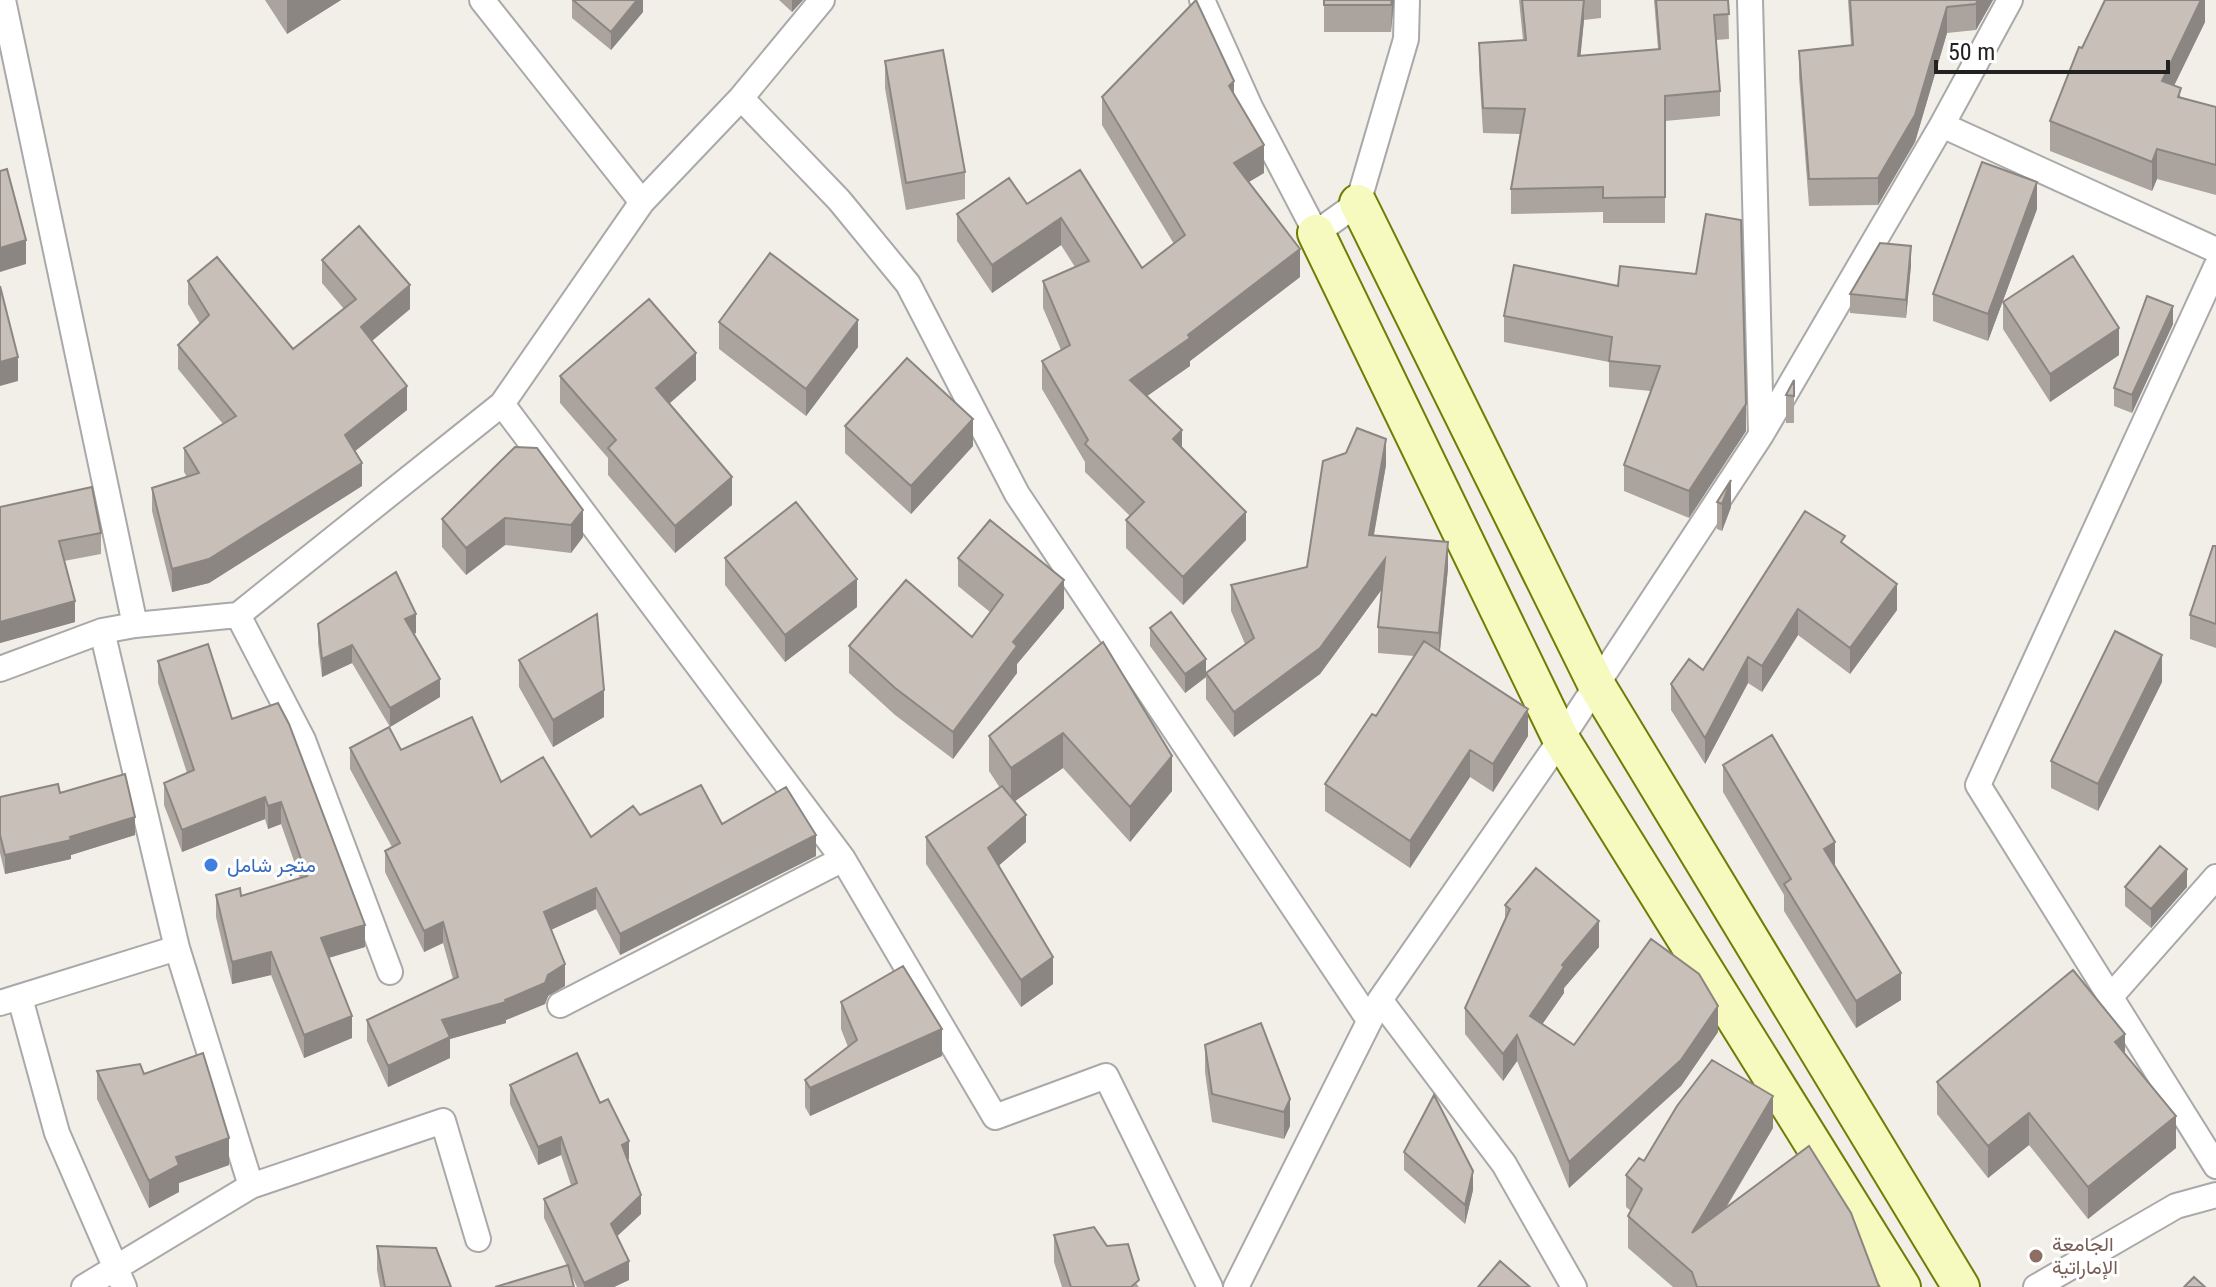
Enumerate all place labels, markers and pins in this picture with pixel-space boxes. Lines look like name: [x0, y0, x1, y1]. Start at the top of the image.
place label: متجر شامل: [227, 853, 316, 878]
marker: متجر شامل: [202, 856, 220, 874]
place label: الجامعة الإماراتية: [2052, 1232, 2118, 1280]
marker: الجامعة الإماراتية: [2027, 1247, 2045, 1265]

